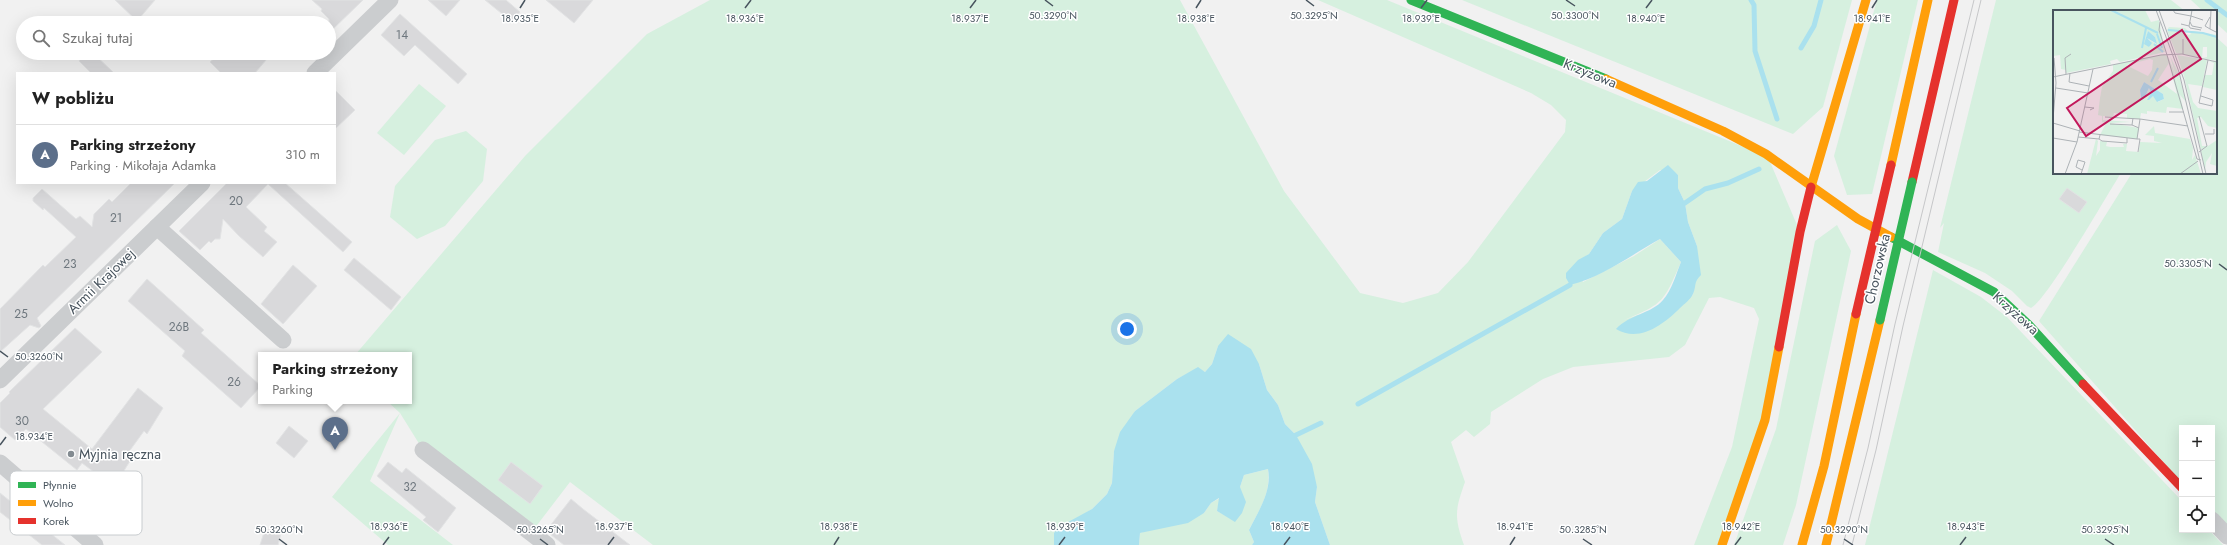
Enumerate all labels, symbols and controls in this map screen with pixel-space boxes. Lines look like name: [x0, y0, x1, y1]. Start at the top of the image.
text: 50.3290°N: [1029, 8, 1077, 23]
text: 50.3295°N: [1290, 8, 1338, 23]
text: 50.3300°N: [1551, 8, 1599, 23]
inset map: [2053, 10, 2217, 174]
text: 18.935°E: [501, 11, 539, 26]
text: 18.936°E: [726, 11, 764, 26]
text: 18.937°E: [951, 11, 989, 26]
text: 18.938°E: [1177, 11, 1215, 26]
text: 18.939°E: [1402, 11, 1440, 26]
text: 18.940°E: [1627, 11, 1665, 26]
text: 18.941°E: [1853, 11, 1891, 26]
search box: [16, 16, 336, 60]
house number: 14: [396, 26, 408, 44]
icon: search: [30, 27, 52, 49]
text: Szukaj tutaj: [62, 27, 133, 49]
street label: Krzyżowa: [1560, 53, 1620, 93]
text: W pobliżu: [32, 86, 114, 110]
text: Parking strzeżony: [70, 134, 196, 156]
text: A: [40, 145, 50, 164]
text: 310 m: [285, 145, 320, 164]
text: Parking · Mikołaja Adamka: [70, 156, 216, 175]
house number: 20: [229, 192, 243, 210]
house number: 21: [110, 209, 122, 227]
street label: Chorzowska: [1859, 232, 1895, 306]
street label: Armii Krajowej: [63, 244, 139, 318]
house number: 23: [63, 255, 77, 273]
text: 50.3305°N: [2164, 256, 2212, 271]
street label: Krzyżowa: [1988, 287, 2044, 339]
house number: 25: [14, 305, 28, 323]
house number: 26B: [169, 318, 190, 336]
your location: [1117, 319, 1137, 339]
text: 50.3260°N: [15, 349, 63, 364]
popup: [258, 352, 412, 404]
text: Parking strzeżony: [272, 358, 398, 380]
house number: 26: [227, 373, 241, 391]
text: Parking: [272, 380, 313, 399]
house number: 30: [15, 412, 29, 430]
pin: A: [322, 417, 348, 450]
map controls: [2179, 425, 2215, 533]
button: +: [2179, 425, 2215, 461]
text: 18.934°E: [15, 429, 53, 444]
place label: Myjnia ręczna: [79, 444, 161, 464]
marker: Myjnia ręczna: [66, 449, 76, 459]
button: −: [2179, 461, 2215, 497]
legend: [10, 471, 142, 535]
text: Płynnie: [43, 477, 77, 493]
house number: 32: [403, 478, 417, 496]
text: Wolno: [43, 495, 73, 511]
button: locate: [2179, 497, 2215, 533]
text: Korek: [43, 513, 69, 529]
text: 18.936°E: [370, 519, 408, 534]
text: 18.937°E: [595, 519, 633, 534]
text: 18.938°E: [820, 519, 858, 534]
text: 18.939°E: [1046, 519, 1084, 534]
text: 18.940°E: [1271, 519, 1309, 534]
text: 18.941°E: [1496, 519, 1534, 534]
text: 18.942°E: [1722, 519, 1760, 534]
text: 18.943°E: [1947, 519, 1985, 534]
text: 50.3260°N: [255, 522, 303, 537]
text: 50.3265°N: [516, 522, 564, 537]
text: 50.3285°N: [1559, 522, 1607, 537]
text: 50.3290°N: [1820, 522, 1868, 537]
text: 50.3295°N: [2081, 522, 2129, 537]

